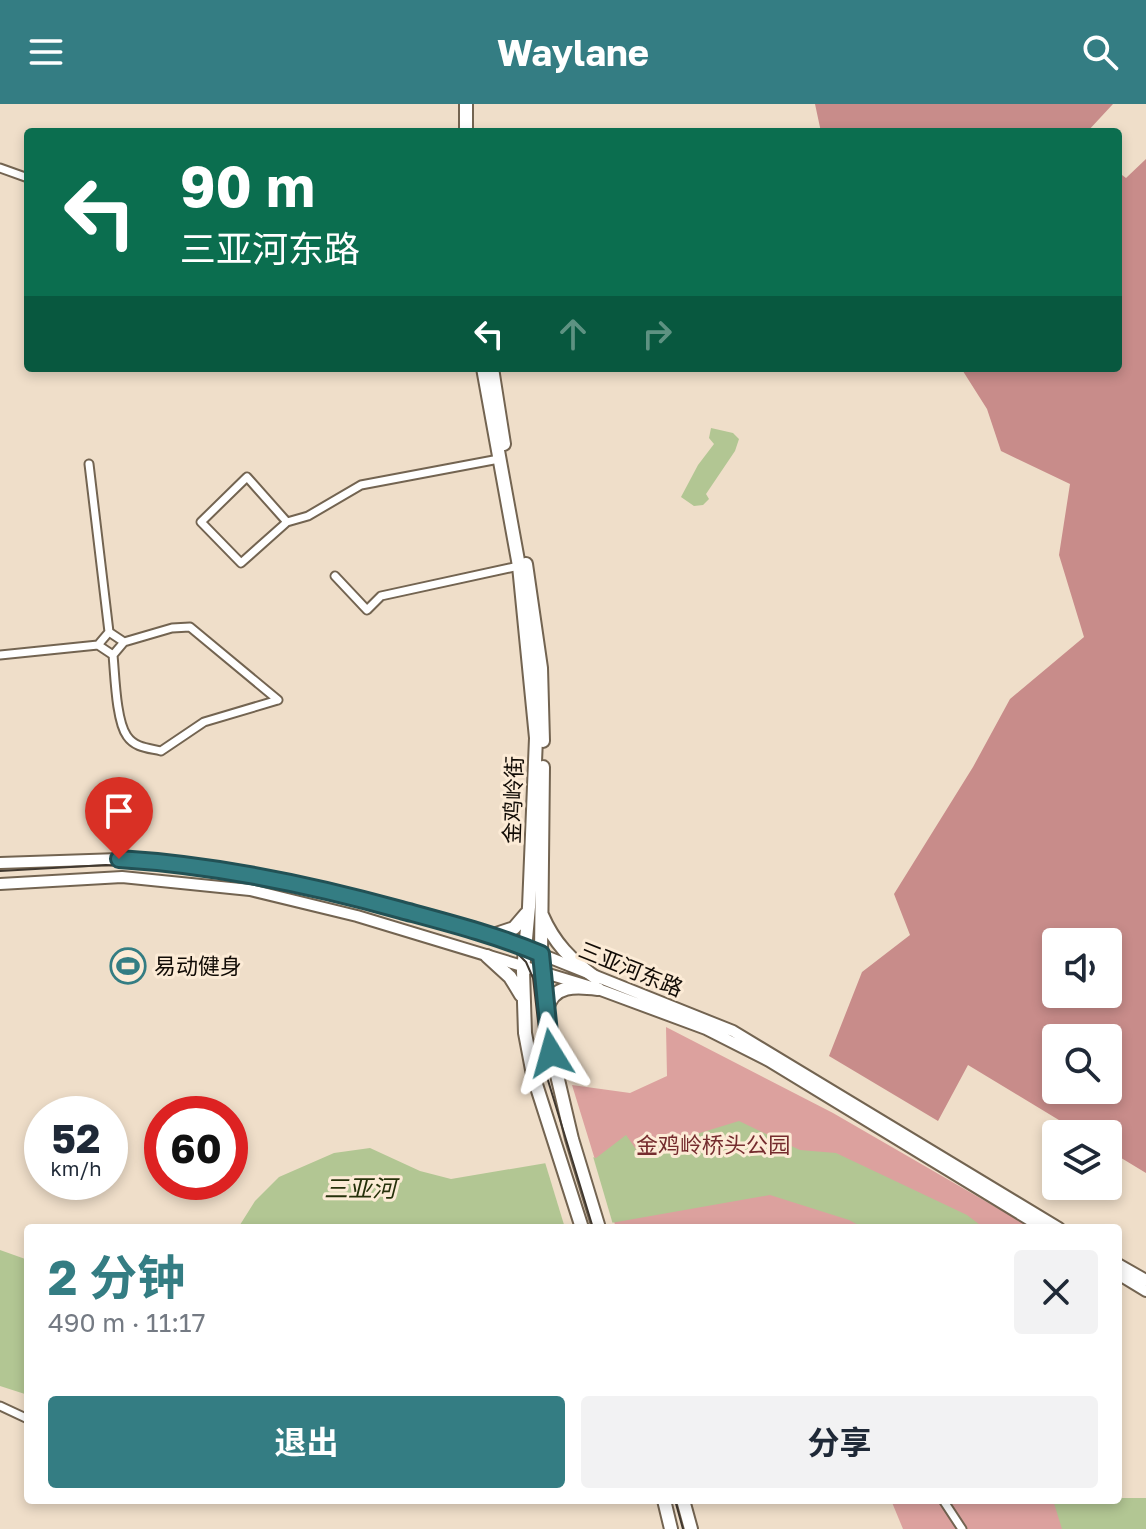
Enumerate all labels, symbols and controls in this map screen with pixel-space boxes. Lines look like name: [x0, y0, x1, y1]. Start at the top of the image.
icon: menu: [24, 30, 68, 74]
icon: search: [1078, 30, 1122, 74]
text: Waylane: [497, 31, 649, 74]
text: 90 m: [180, 152, 315, 219]
icon: left: [48, 160, 152, 264]
text: 三亚河东路: [180, 227, 360, 270]
icon: left: [467, 312, 511, 356]
icon: ahead: [551, 312, 595, 356]
icon: right: [635, 312, 679, 356]
street label: 金鸡岭街: [497, 756, 528, 844]
pin: [85, 777, 153, 859]
icon: arrive: [97, 789, 141, 833]
map controls: [1042, 928, 1122, 1200]
button: sound: [1042, 928, 1122, 1008]
street label: 三亚河东路: [575, 935, 687, 1002]
sports icon: 易动健身: [109, 947, 147, 985]
place label: 易动健身: [154, 952, 242, 979]
position arrow: [509, 1011, 593, 1095]
button: search: [1042, 1024, 1122, 1104]
speed limit sign: 60: [144, 1096, 248, 1200]
text: 52: [52, 1114, 100, 1162]
button: layers: [1042, 1120, 1122, 1200]
park label: 金鸡岭桥头公园: [636, 1131, 790, 1158]
text: km/h: [51, 1156, 101, 1180]
water label: 三亚河: [324, 1173, 400, 1202]
text: 2 分钟: [48, 1248, 185, 1306]
button: close: [1014, 1250, 1098, 1334]
text: 490 m · 11:17: [48, 1307, 205, 1338]
button: 退出: [48, 1396, 565, 1488]
button: 分享: [581, 1396, 1098, 1488]

